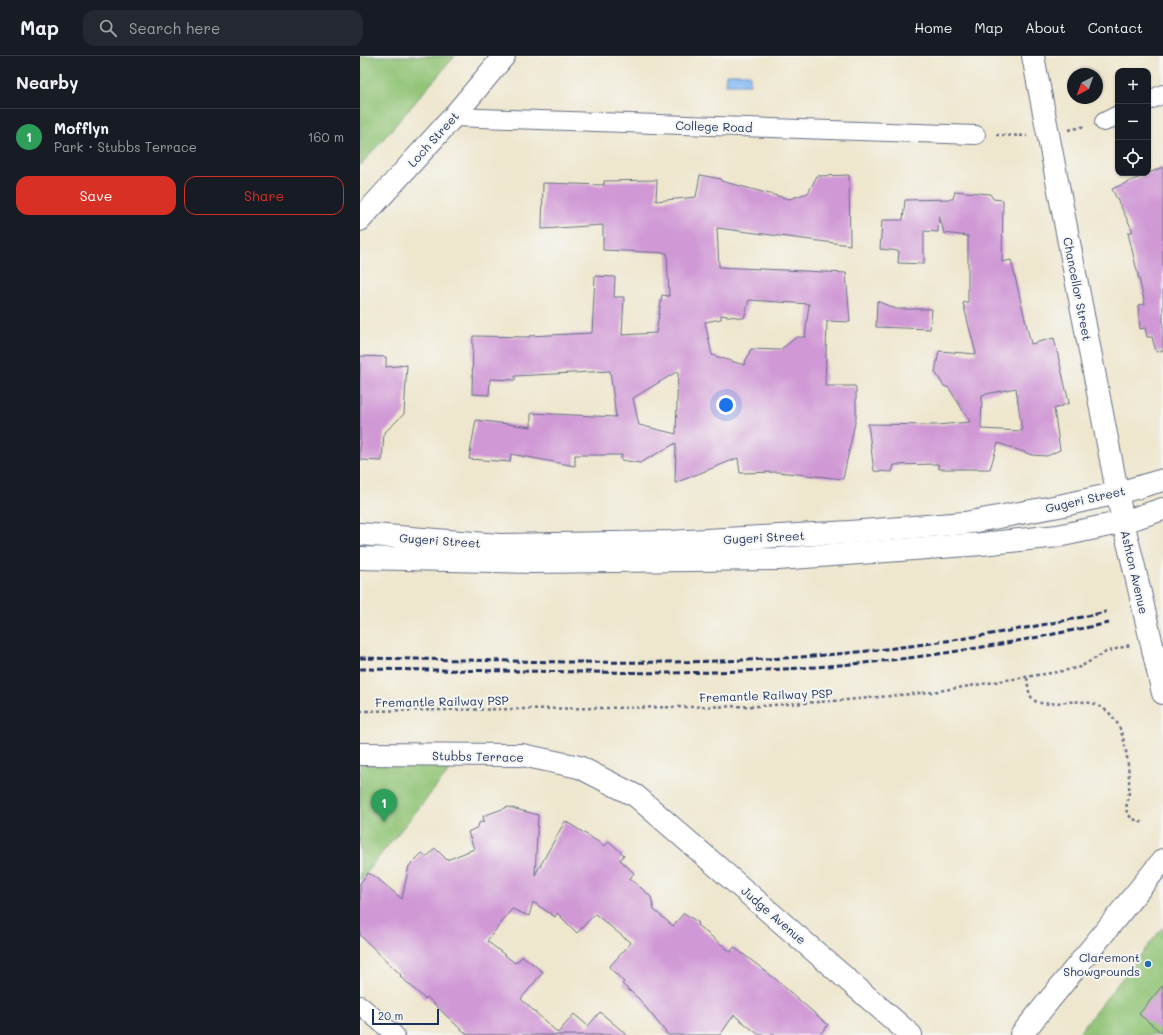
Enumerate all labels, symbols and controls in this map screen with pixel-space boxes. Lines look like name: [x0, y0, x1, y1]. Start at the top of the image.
search box: [83, 10, 363, 46]
text: Map: [20, 15, 59, 40]
icon: search: [97, 17, 119, 39]
text: Search here: [129, 18, 220, 38]
text: Home: [914, 18, 952, 37]
text: Map: [974, 18, 1003, 37]
text: About: [1025, 18, 1066, 37]
text: Contact: [1088, 18, 1143, 37]
north arrow: [1067, 68, 1103, 104]
map controls: [1115, 68, 1151, 176]
button: +: [1115, 68, 1151, 104]
text: Nearby: [16, 71, 78, 93]
button: −: [1115, 104, 1151, 140]
street label: Loch Street: [404, 108, 462, 170]
street label: College Road: [675, 117, 753, 135]
text: Mofflyn: [54, 118, 109, 138]
text: 1: [26, 128, 32, 145]
text: 160 m: [308, 128, 344, 145]
text: Park · Stubbs Terrace: [54, 138, 197, 155]
button: locate: [1115, 140, 1151, 176]
button: Save: [16, 176, 176, 215]
button: Share: [184, 176, 344, 215]
street label: Chancellor Street: [1060, 236, 1096, 342]
your location: [716, 395, 736, 415]
street label: Gugeri Street: [1043, 482, 1127, 516]
street label: Gugeri Street: [723, 527, 805, 547]
street label: Gugeri Street: [399, 529, 481, 551]
street label: Ashton Avenue: [1118, 529, 1152, 615]
street label: Fremantle Railway PSP: [699, 685, 833, 705]
street label: Fremantle Railway PSP: [375, 692, 509, 710]
street label: Stubbs Terrace: [432, 747, 524, 765]
pin: 1: [371, 789, 397, 822]
street label: Judge Avenue: [738, 883, 810, 947]
place label: Claremont Showgrounds: [1063, 949, 1140, 979]
marker: Claremont Showgrounds: [1143, 959, 1153, 969]
scale bar: [372, 1007, 439, 1026]
text: 20 m: [378, 1008, 403, 1023]

